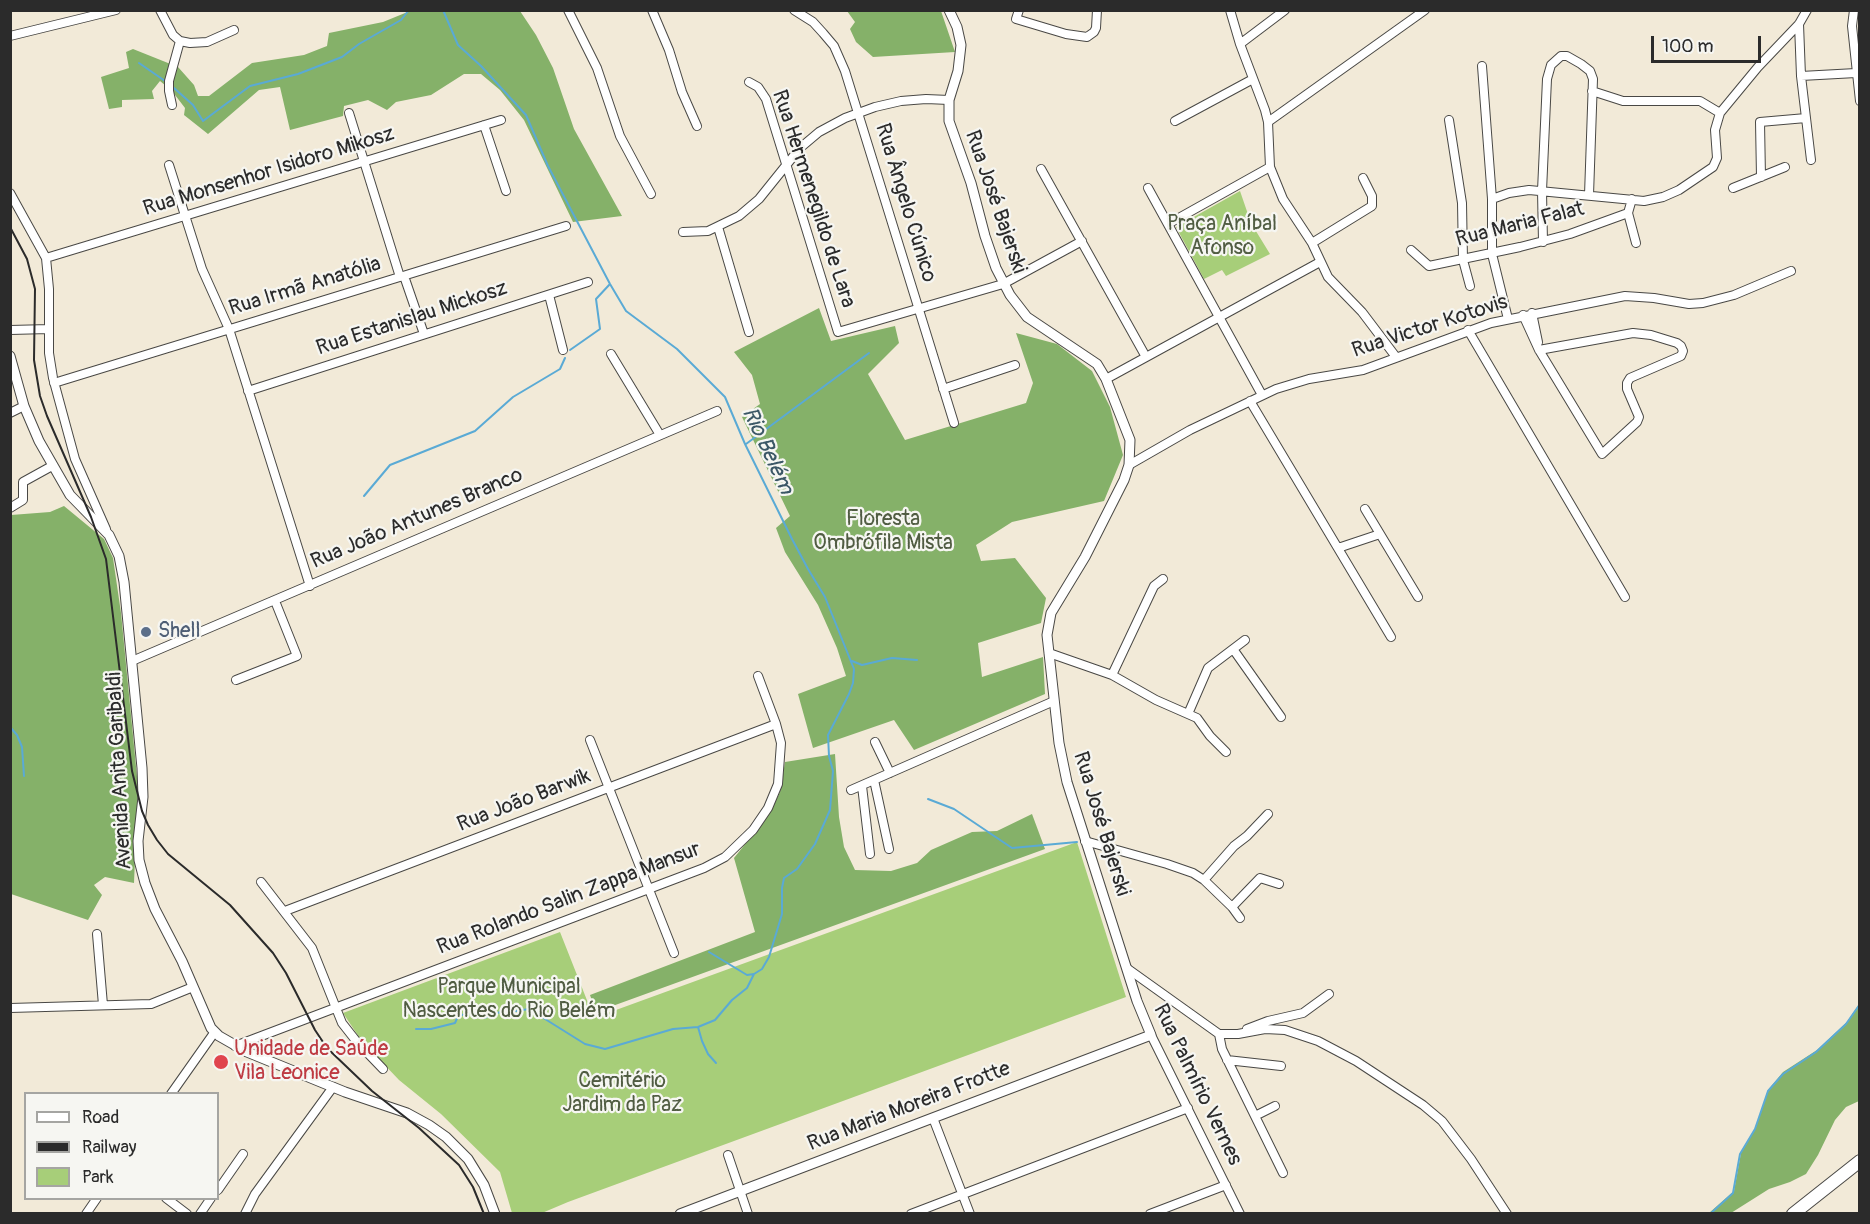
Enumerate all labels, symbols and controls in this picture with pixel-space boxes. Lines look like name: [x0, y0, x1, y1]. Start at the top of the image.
scale bar: [1654, 24, 1764, 62]
text: 100 m: [1662, 35, 1714, 58]
street label: Rua Hermenegildo de Lara: [766, 87, 860, 311]
street label: Rua Ângelo Cúnico: [869, 121, 941, 285]
street label: Rua Monsenhor Isidoro Mikosz: [140, 122, 398, 222]
street label: Rua José Bajerski: [959, 127, 1031, 277]
street label: Rua Maria Falat: [1453, 197, 1587, 253]
park label: Praça Aníbal Afonso: [1167, 212, 1277, 262]
street label: Rua Irmã Anatólia: [226, 252, 384, 322]
street label: Rua Estanislau Mickosz: [313, 276, 511, 362]
street label: Rua Victor Kotovis: [1349, 290, 1511, 364]
water label: Rio Belém: [735, 403, 799, 499]
street label: Rua João Antunes Branco: [307, 463, 527, 575]
park label: Floresta Ombrófila Mista: [813, 507, 953, 557]
place label: Shell: [158, 619, 200, 645]
marker: Shell: [139, 625, 153, 639]
street label: Avenida Anita Garibaldi: [102, 671, 138, 871]
street label: Rua José Bajerski: [1067, 749, 1135, 899]
street label: Rua João Barwik: [454, 764, 594, 838]
street label: Rua Rolando Salin Zappa Mansur: [434, 837, 704, 961]
park label: Parque Municipal Nascentes do Rio Belém: [403, 975, 615, 1025]
street label: Rua Palmírio Vernes: [1147, 1000, 1247, 1170]
place label: Unidade de Saúde Vila Leonice: [234, 1037, 388, 1087]
marker: Unidade de Saúde Vila Leonice: [212, 1053, 230, 1071]
street label: Rua Maria Moreira Frotte: [804, 1057, 1014, 1157]
park label: Cemitério Jardim da Paz: [562, 1069, 682, 1119]
legend: [24, 1092, 219, 1200]
text: Road: [82, 1106, 119, 1129]
text: Railway: [82, 1136, 137, 1159]
text: Park: [82, 1166, 114, 1189]

